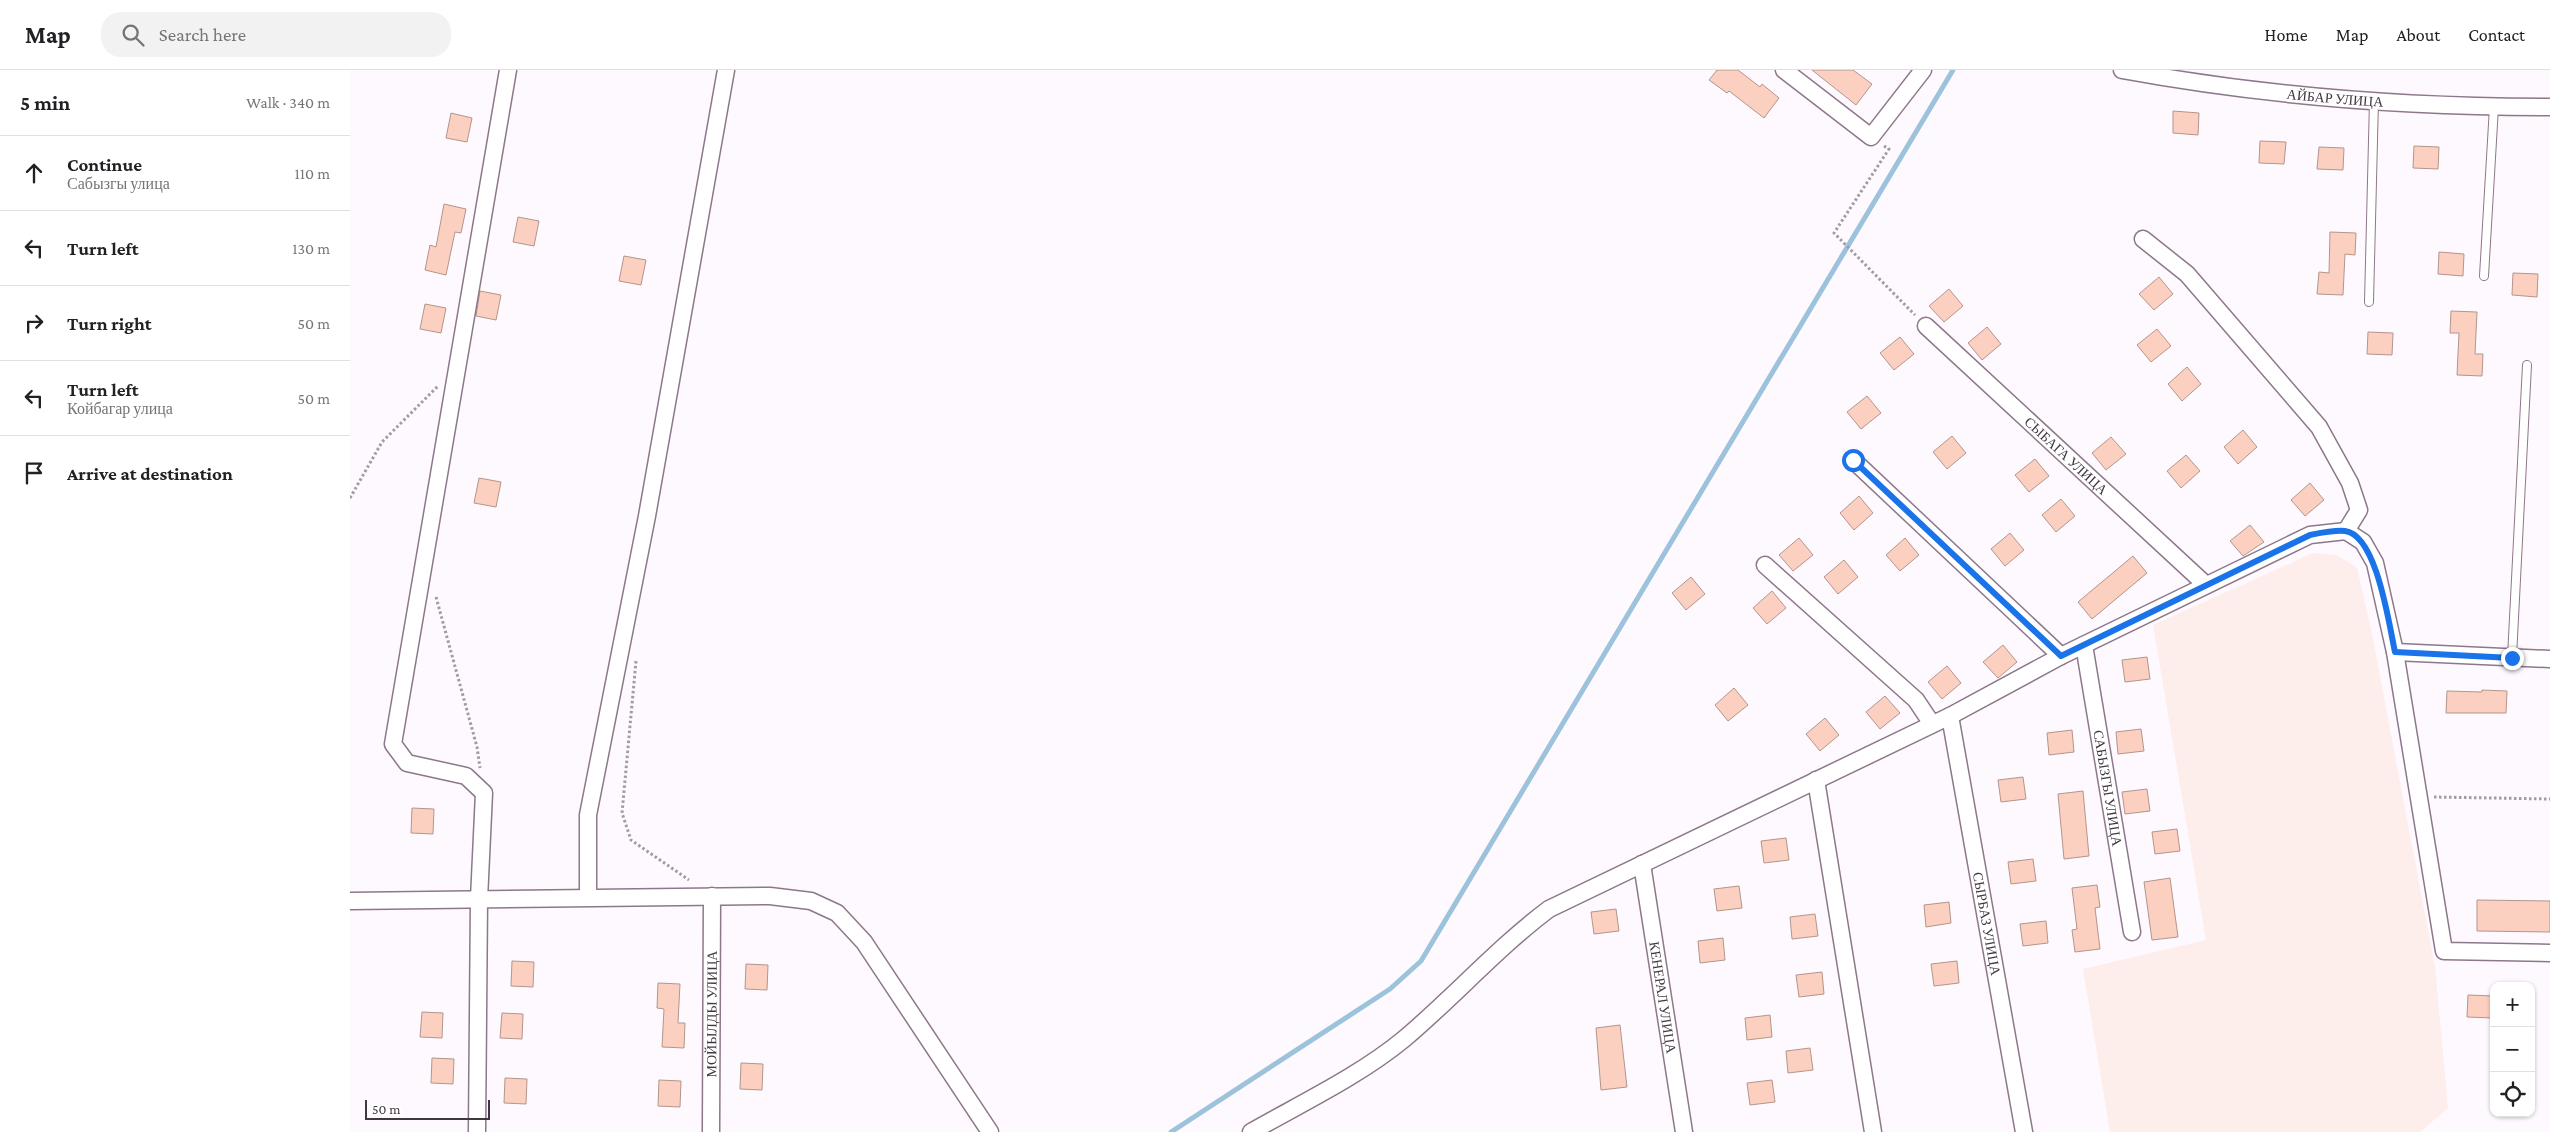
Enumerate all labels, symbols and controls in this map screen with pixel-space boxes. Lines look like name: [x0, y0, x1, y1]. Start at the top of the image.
search box: [101, 12, 451, 57]
text: Map: [25, 21, 71, 48]
icon: search: [119, 21, 147, 49]
text: Search here: [159, 24, 246, 45]
text: Home: [2265, 25, 2308, 45]
text: Map: [2336, 25, 2368, 45]
text: About: [2396, 25, 2440, 45]
text: Contact: [2468, 25, 2525, 45]
street label: АЙБАР УЛИЦА: [2286, 86, 2385, 110]
text: 5 min: [20, 91, 70, 115]
text: Walk · 340 m: [246, 94, 330, 111]
text: Continue: [67, 154, 142, 175]
icon: ahead: [20, 159, 48, 187]
text: 110 m: [294, 165, 330, 182]
text: Сабызгы улица: [67, 175, 170, 192]
icon: left: [20, 234, 48, 262]
text: Turn left: [67, 238, 139, 259]
text: 130 m: [292, 240, 330, 257]
icon: right: [20, 309, 48, 337]
text: Turn right: [67, 313, 152, 334]
text: 50 m: [298, 315, 330, 332]
text: Turn left: [67, 379, 139, 400]
icon: left: [20, 384, 48, 412]
text: 50 m: [298, 390, 330, 407]
text: Койбагар улица: [67, 400, 173, 417]
street label: СЫБАГА УЛИЦА: [2021, 413, 2112, 499]
route start: [1842, 449, 1865, 472]
icon: arrive: [20, 459, 48, 487]
text: Arrive at destination: [67, 463, 233, 484]
route end: [2501, 647, 2524, 670]
street label: САБЫЗГЫ УЛИЦА: [2090, 729, 2126, 848]
street label: СЫРБАЗ УЛИЦА: [1970, 871, 2004, 978]
street label: КЕНЕРАЛ УЛИЦА: [1646, 940, 1680, 1055]
street label: МОЙЫЛДЫ УЛИЦА: [703, 950, 720, 1078]
map controls: [2490, 982, 2535, 1117]
button: +: [2490, 982, 2535, 1027]
button: −: [2490, 1027, 2535, 1072]
button: locate: [2490, 1072, 2535, 1117]
scale bar: [365, 1097, 490, 1120]
text: 50 m: [372, 1101, 400, 1117]

